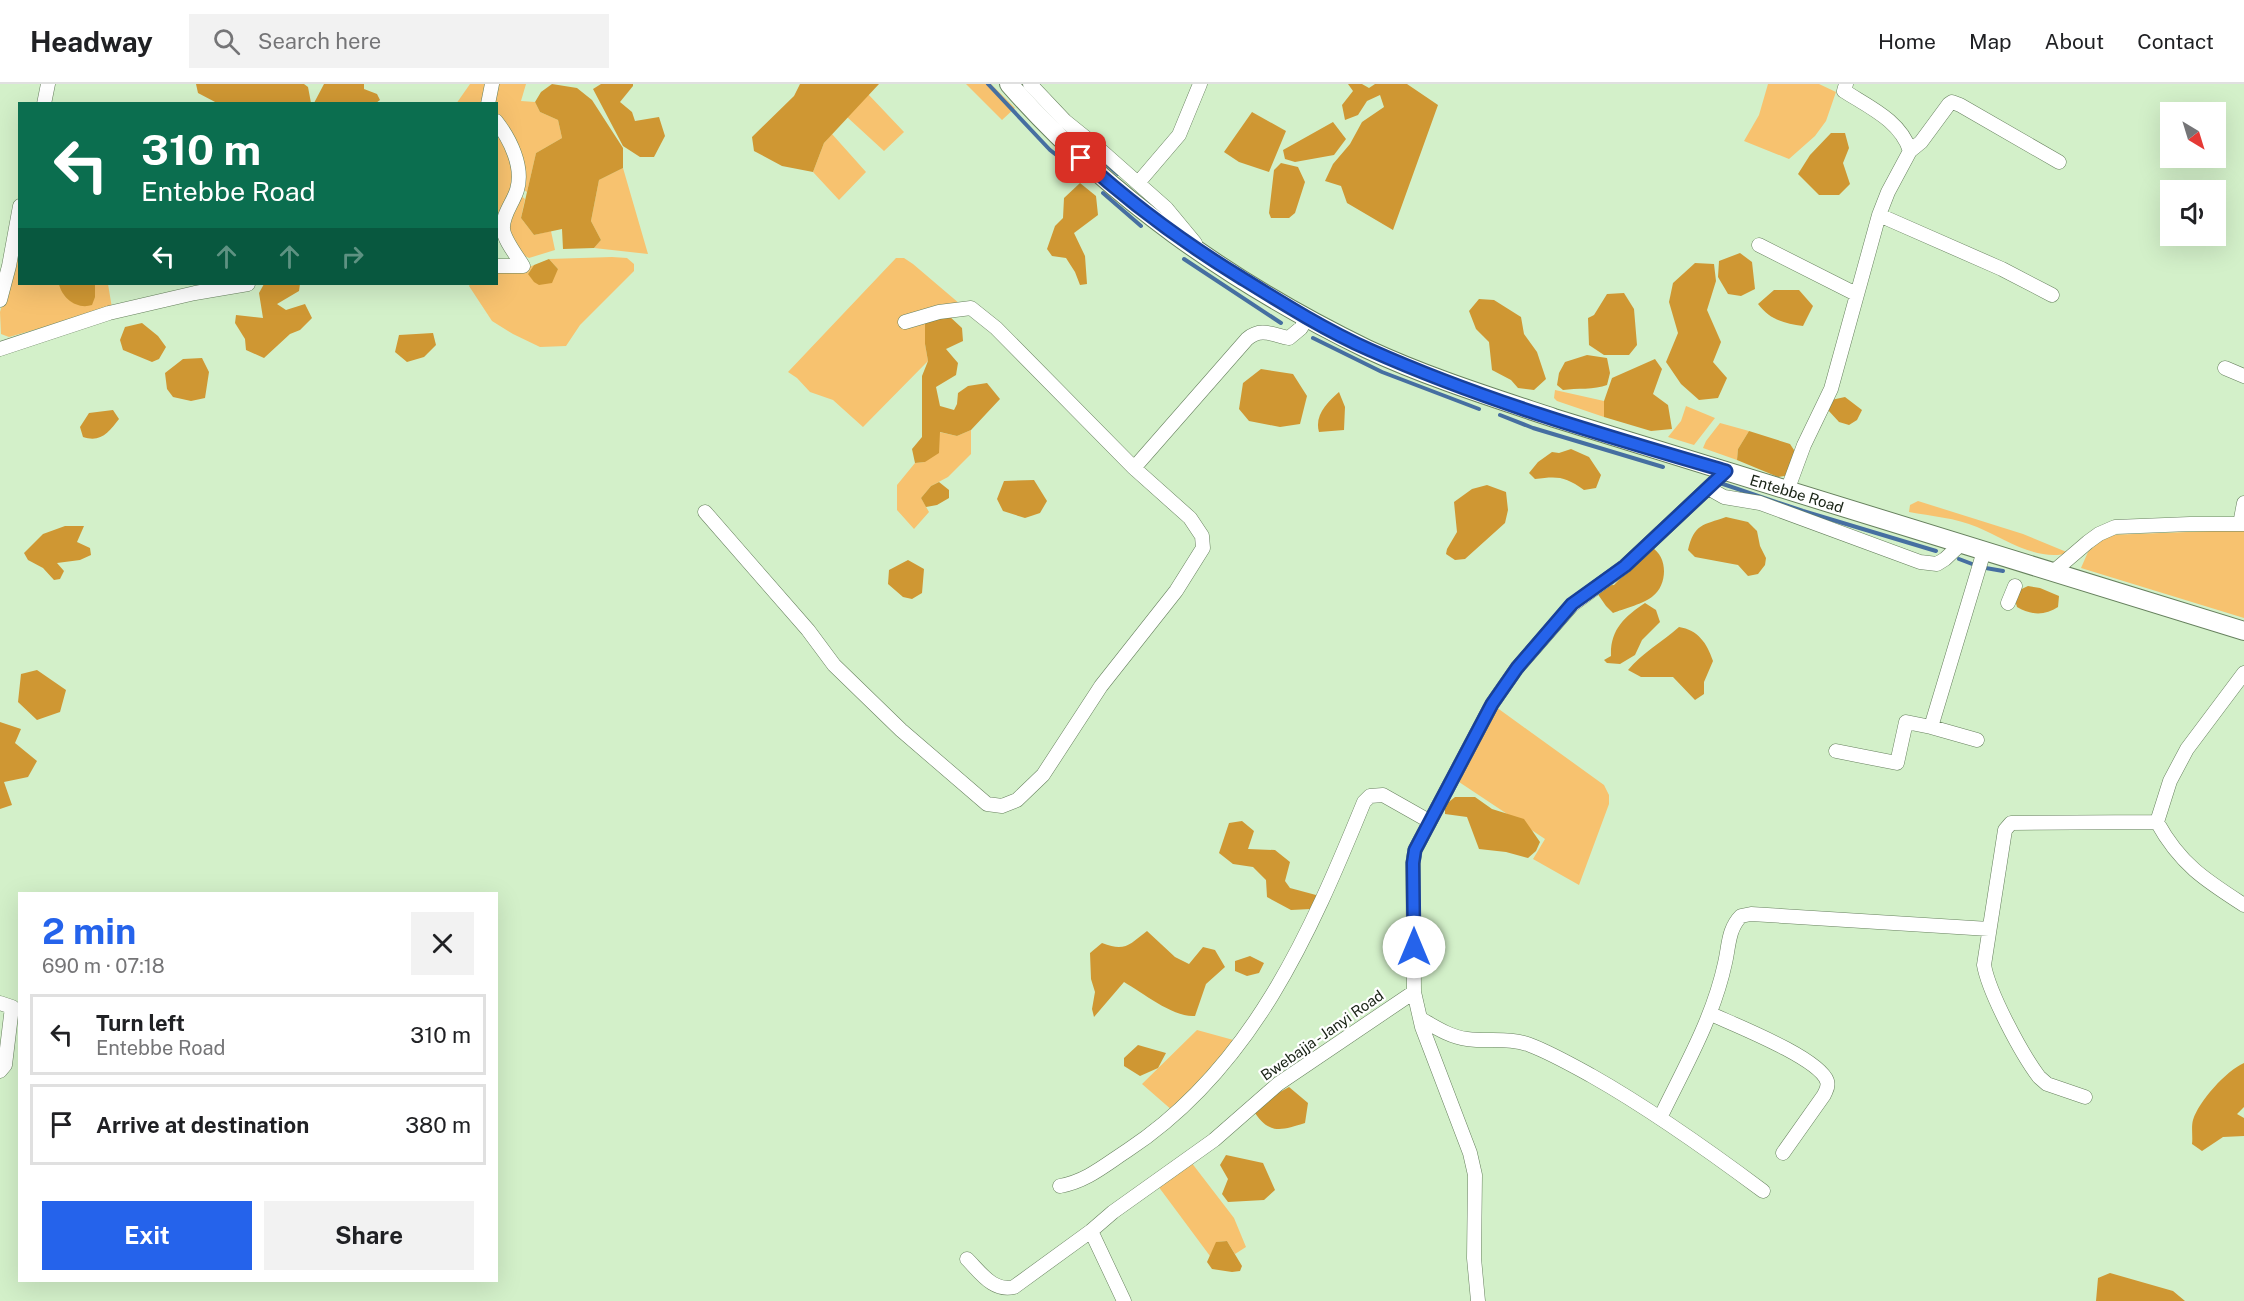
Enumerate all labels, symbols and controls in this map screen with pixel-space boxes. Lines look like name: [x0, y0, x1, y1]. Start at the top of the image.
search box: [189, 14, 609, 68]
text: Headway: [30, 25, 153, 58]
icon: search: [210, 25, 243, 58]
text: Search here: [258, 28, 381, 54]
text: Home: [1878, 29, 1936, 54]
text: Map: [1969, 29, 2012, 54]
text: About: [2045, 29, 2104, 54]
text: Contact: [2137, 29, 2214, 54]
north arrow: [2160, 102, 2226, 168]
map controls: [2160, 102, 2226, 246]
text: 310 m: [141, 125, 261, 174]
icon: left: [42, 126, 120, 204]
pin: [1055, 132, 1106, 183]
icon: arrive: [1064, 141, 1097, 174]
text: Entebbe Road: [141, 175, 316, 207]
button: sound: [2160, 180, 2226, 246]
icon: left: [147, 240, 180, 273]
icon: ahead: [210, 240, 243, 273]
icon: ahead: [273, 240, 306, 273]
icon: right: [336, 240, 369, 273]
street label: Entebbe Road: [1748, 471, 1846, 515]
text: 2 min: [42, 910, 136, 952]
button: close: [411, 912, 474, 975]
position arrow: [1382, 915, 1446, 979]
text: 690 m · 07:18: [42, 954, 165, 978]
street label: Bwebajja - Janyi Road: [1257, 986, 1387, 1084]
text: Turn left: [96, 1010, 185, 1036]
icon: left: [45, 1018, 78, 1051]
text: 310 m: [410, 1022, 471, 1048]
text: Entebbe Road: [96, 1036, 225, 1060]
icon: arrive: [45, 1108, 78, 1141]
text: Arrive at destination: [96, 1112, 309, 1138]
text: 380 m: [405, 1112, 471, 1138]
button: Exit: [42, 1201, 252, 1270]
button: Share: [264, 1201, 474, 1270]

